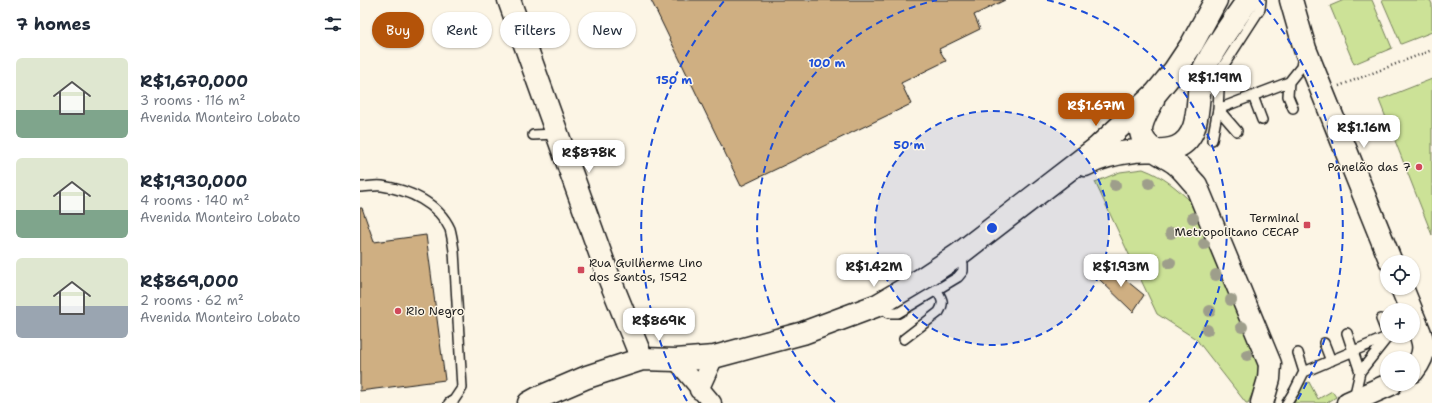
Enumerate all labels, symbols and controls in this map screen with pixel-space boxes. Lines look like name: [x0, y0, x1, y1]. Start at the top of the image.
chip: Buy: [372, 12, 424, 48]
chip: Rent: [432, 12, 492, 48]
chip: Filters: [500, 12, 570, 48]
chip: New: [578, 12, 636, 48]
text: 7 homes: [16, 13, 91, 35]
icon: filters: [322, 13, 344, 35]
text: 100 m: [809, 55, 846, 71]
pin: R$1.19M: [1178, 65, 1252, 99]
text: R$1.19M: [1188, 69, 1242, 86]
text: R$1,670,000: [140, 70, 248, 92]
text: 150 m: [656, 72, 692, 88]
icon: home: [48, 74, 96, 122]
text: 3 rooms · 116 m²: [140, 92, 246, 109]
pin: R$1.67M: [1059, 93, 1133, 127]
text: R$1.67M: [1067, 97, 1125, 114]
text: Avenida Monteiro Lobato: [140, 109, 300, 126]
pin: R$1.16M: [1327, 115, 1401, 149]
text: R$1.16M: [1337, 119, 1391, 136]
text: 50 m: [894, 137, 925, 153]
pin: R$878K: [556, 140, 622, 174]
text: R$878K: [562, 144, 616, 161]
place label: Panelão das 7: [1327, 159, 1411, 175]
marker: Panelão das 7: [1414, 162, 1424, 172]
text: R$1,930,000: [140, 170, 247, 192]
icon: home: [48, 174, 96, 222]
text: 4 rooms · 140 m²: [140, 192, 249, 209]
text: Avenida Monteiro Lobato: [140, 209, 300, 226]
place label: Terminal Metropolitano CECAP: [1175, 210, 1299, 240]
marker: Terminal Metropolitano CECAP: [1302, 220, 1312, 230]
centre of rings: [985, 221, 999, 235]
pin: R$1.42M: [837, 254, 911, 288]
pin: R$1.93M: [1084, 254, 1158, 288]
place label: Rua Guilherme Lino dos Santos, 1592: [589, 255, 703, 285]
map controls: [1380, 255, 1420, 391]
button: locate: [1380, 255, 1420, 295]
text: R$1.42M: [845, 258, 903, 275]
text: R$1.93M: [1093, 258, 1149, 275]
marker: Rua Guilherme Lino dos Santos, 1592: [576, 265, 586, 275]
text: R$869,000: [140, 270, 239, 292]
icon: home: [48, 274, 96, 322]
text: 2 rooms · 62 m²: [140, 292, 244, 309]
place label: Rio Negro: [406, 303, 464, 319]
button: +: [1380, 303, 1420, 343]
marker: Rio Negro: [393, 306, 403, 316]
pin: R$869K: [626, 308, 692, 342]
text: Avenida Monteiro Lobato: [140, 309, 300, 326]
text: R$869K: [632, 312, 686, 329]
button: −: [1380, 351, 1420, 391]

